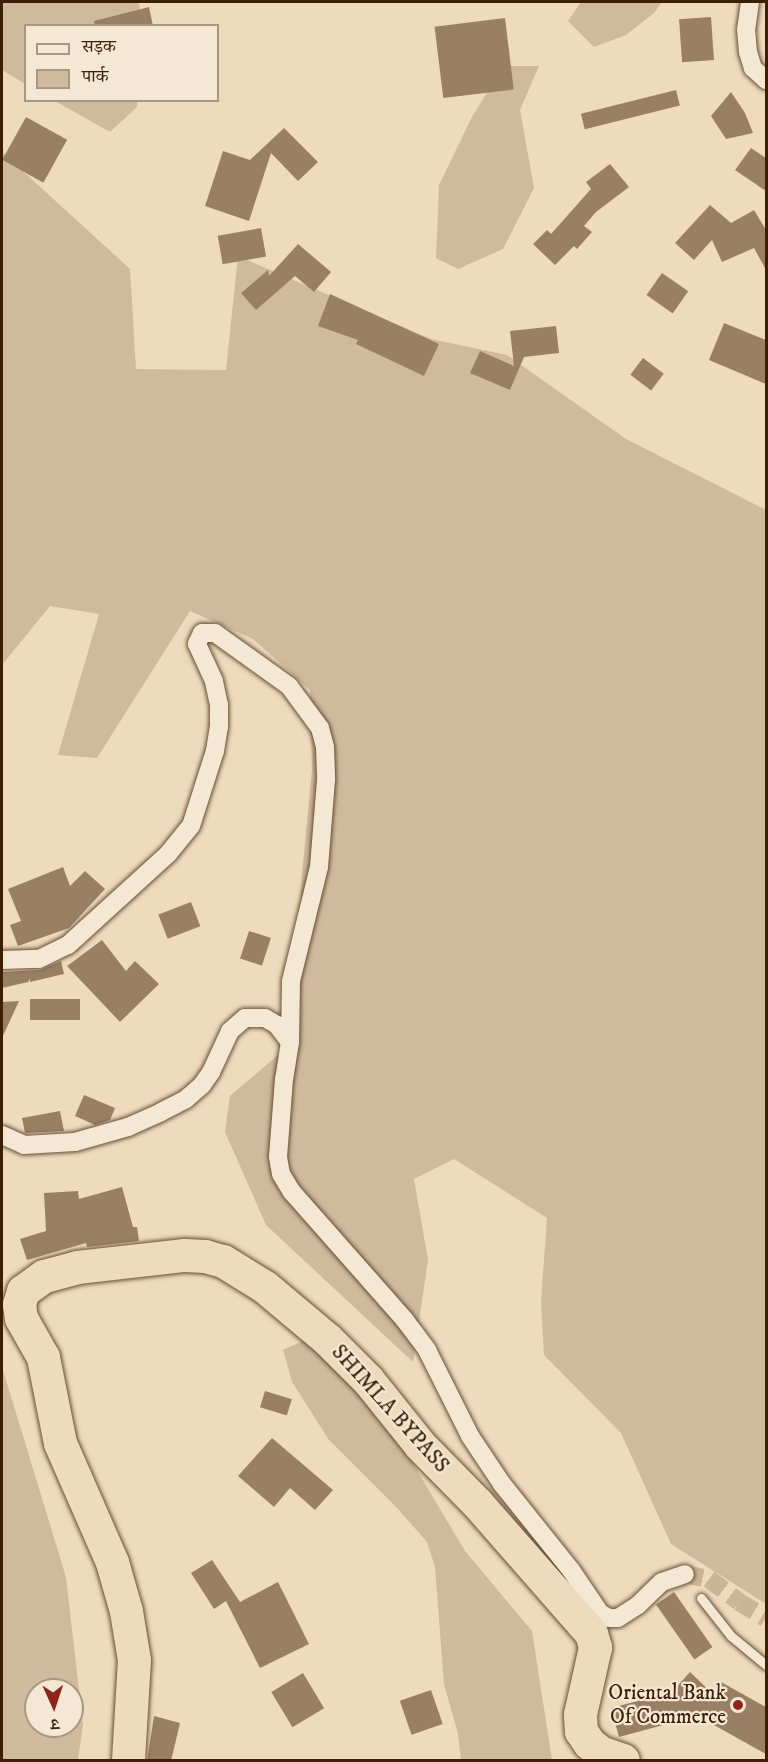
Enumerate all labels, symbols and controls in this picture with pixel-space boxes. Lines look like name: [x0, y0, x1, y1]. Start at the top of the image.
legend: [24, 24, 219, 102]
text: सड़क: [82, 36, 116, 58]
text: पार्क: [82, 66, 109, 88]
street label: SHIMLA BYPASS: [326, 1340, 454, 1478]
north arrow: [24, 1678, 84, 1738]
place label: Oriental Bank Of Commerce: [608, 1680, 726, 1730]
marker: Oriental Bank Of Commerce: [731, 1698, 745, 1712]
text: उ: [50, 1714, 59, 1734]

